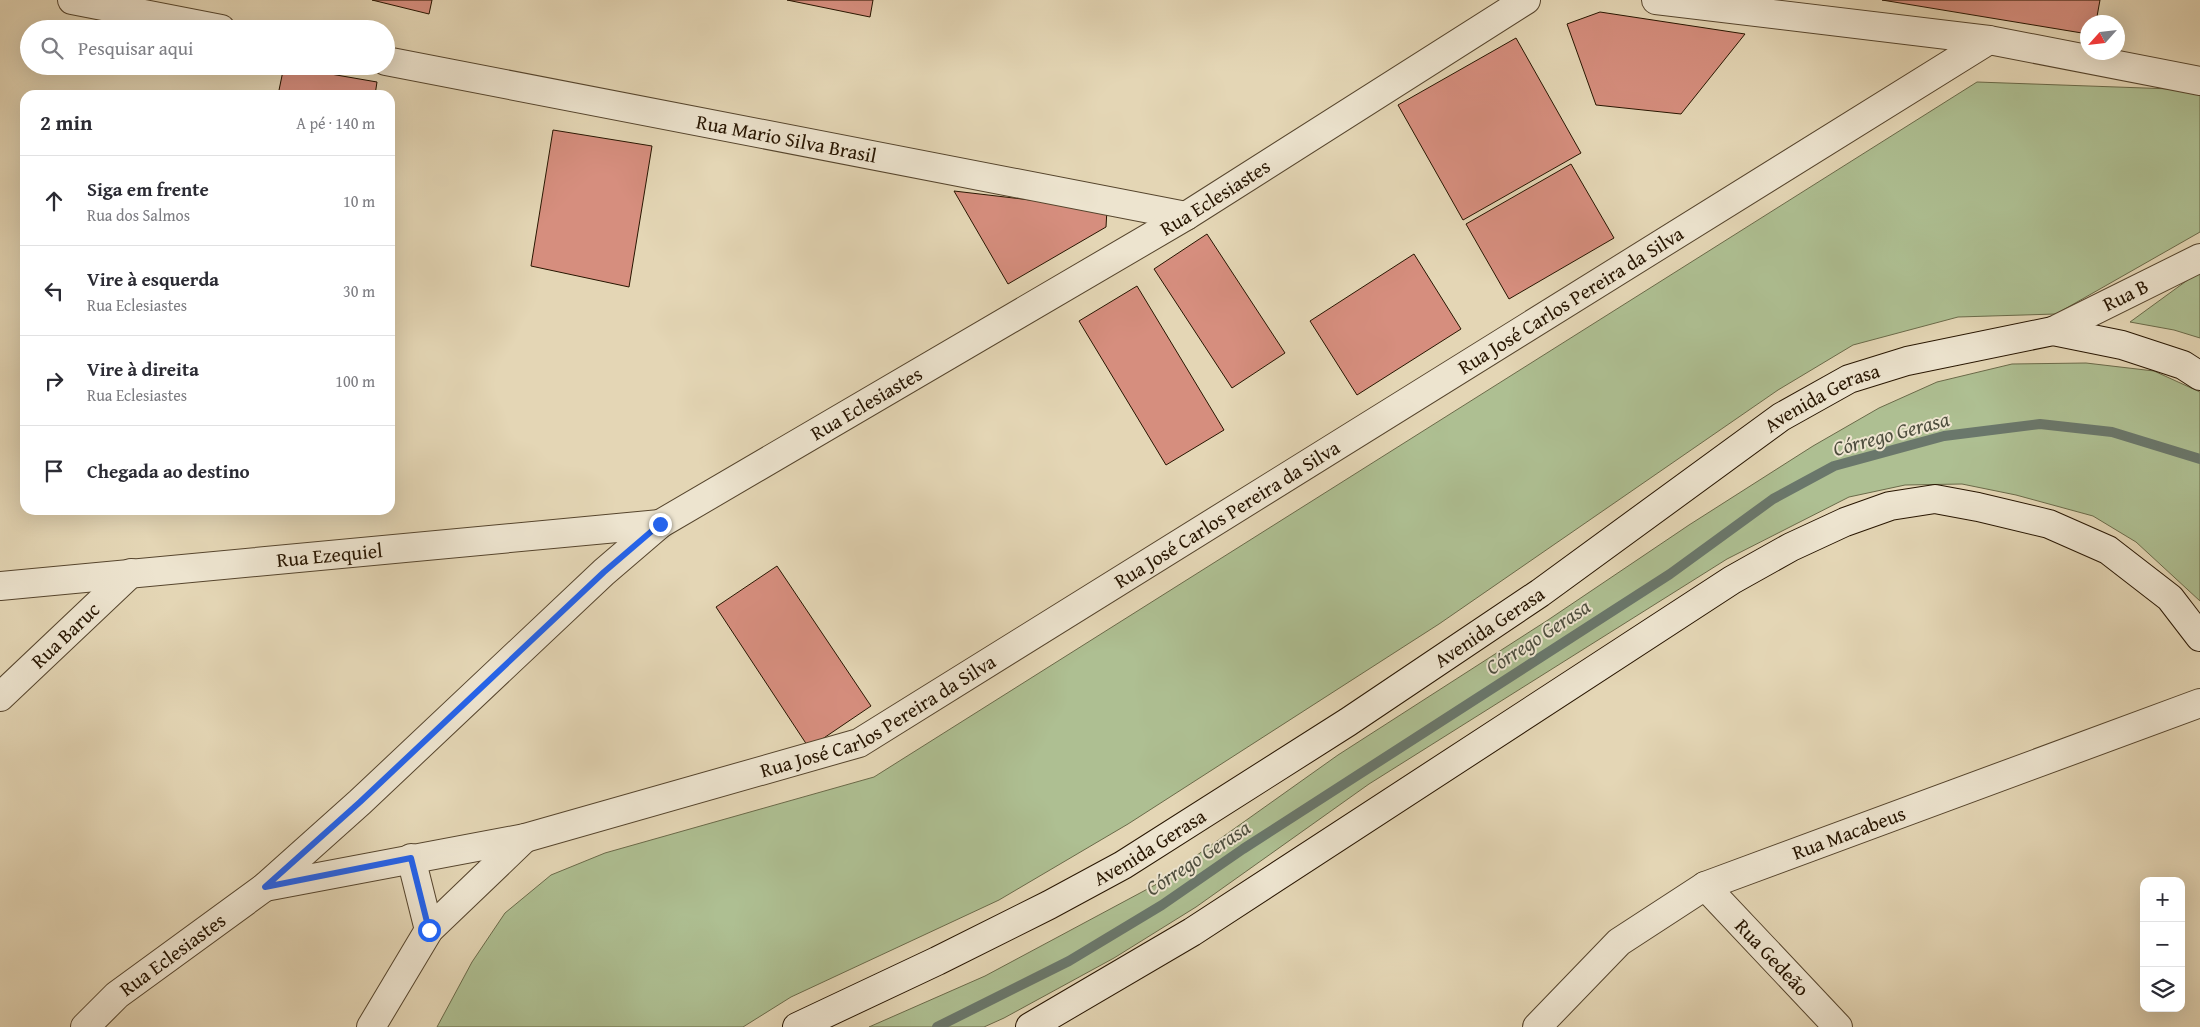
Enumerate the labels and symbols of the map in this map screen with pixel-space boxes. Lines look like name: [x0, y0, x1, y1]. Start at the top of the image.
north arrow: [2080, 15, 2125, 60]
street label: Rua Mario Silva Brasil: [694, 106, 880, 170]
street label: Rua Eclesiastes: [1154, 151, 1276, 242]
street label: Rua José Carlos Pereira da Silva: [1452, 218, 1689, 381]
street label: Rua B: [2098, 271, 2153, 318]
street label: Avenida Gerasa: [1757, 355, 1884, 439]
street label: Rua Eclesiastes: [805, 359, 927, 447]
water label: Córrego Gerasa: [1829, 403, 1953, 464]
street label: Rua José Carlos Pereira da Silva: [1108, 432, 1345, 595]
route end: [649, 513, 672, 536]
street label: Rua Ezequiel: [275, 535, 384, 574]
street label: Avenida Gerasa: [1428, 579, 1551, 674]
water label: Córrego Gerasa: [1479, 591, 1597, 682]
street label: Rua Baruc: [24, 595, 106, 674]
street label: Rua José Carlos Pereira da Silva: [757, 646, 1002, 784]
street label: Rua Macabeus: [1788, 798, 1909, 867]
street label: Avenida Gerasa: [1088, 801, 1212, 892]
water label: Córrego Gerasa: [1139, 812, 1257, 903]
street label: Rua Eclesiastes: [113, 905, 231, 1003]
street label: Rua Gedeão: [1729, 912, 1816, 1002]
route start: [418, 919, 441, 942]

